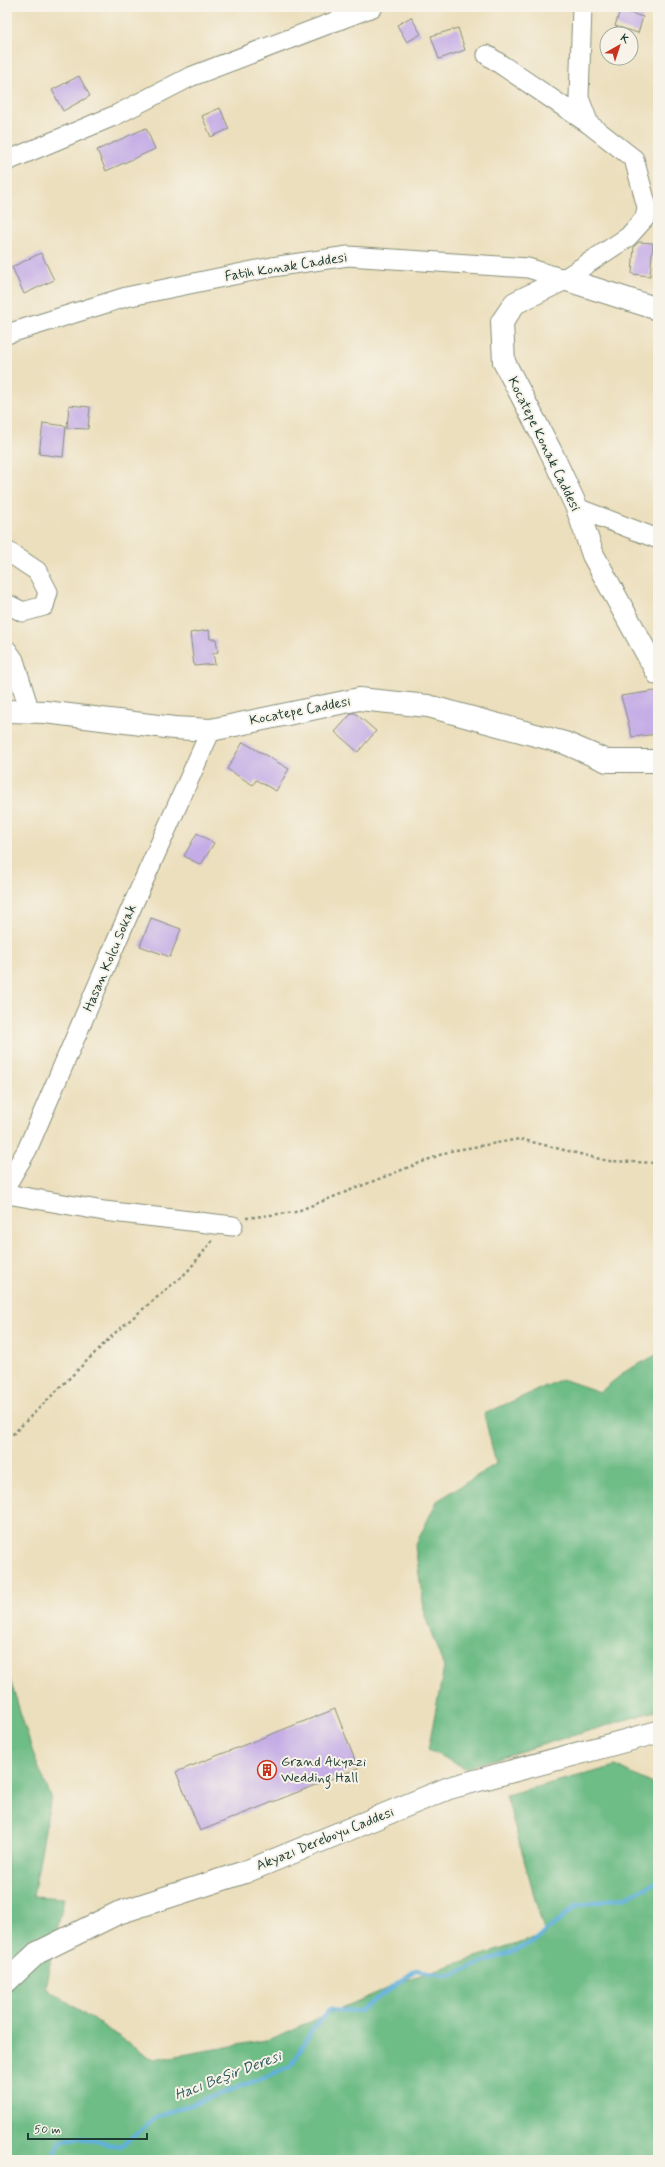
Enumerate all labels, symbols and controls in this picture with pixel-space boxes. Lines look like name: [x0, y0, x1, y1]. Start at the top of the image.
north arrow: [599, 26, 639, 66]
text: K: [617, 31, 632, 47]
street label: Fatih Konak Caddesi: [224, 248, 348, 286]
street label: Kocatepe Konak Caddesi: [504, 374, 584, 514]
street label: Kocatepe Caddesi: [248, 692, 352, 730]
street label: Hasan Kolcu Sokak: [79, 901, 141, 1014]
place label: Grand Akyazi Wedding Hall: [281, 1753, 366, 1789]
building icon: Grand Akyazi Wedding Hall: [256, 1759, 278, 1781]
street label: Akyazı Dereboyu Caddesi: [253, 1803, 397, 1875]
water label: Hacı Beşir Deresi: [172, 2046, 286, 2106]
scale bar: [28, 2115, 147, 2141]
text: 50 m: [34, 2122, 61, 2138]

